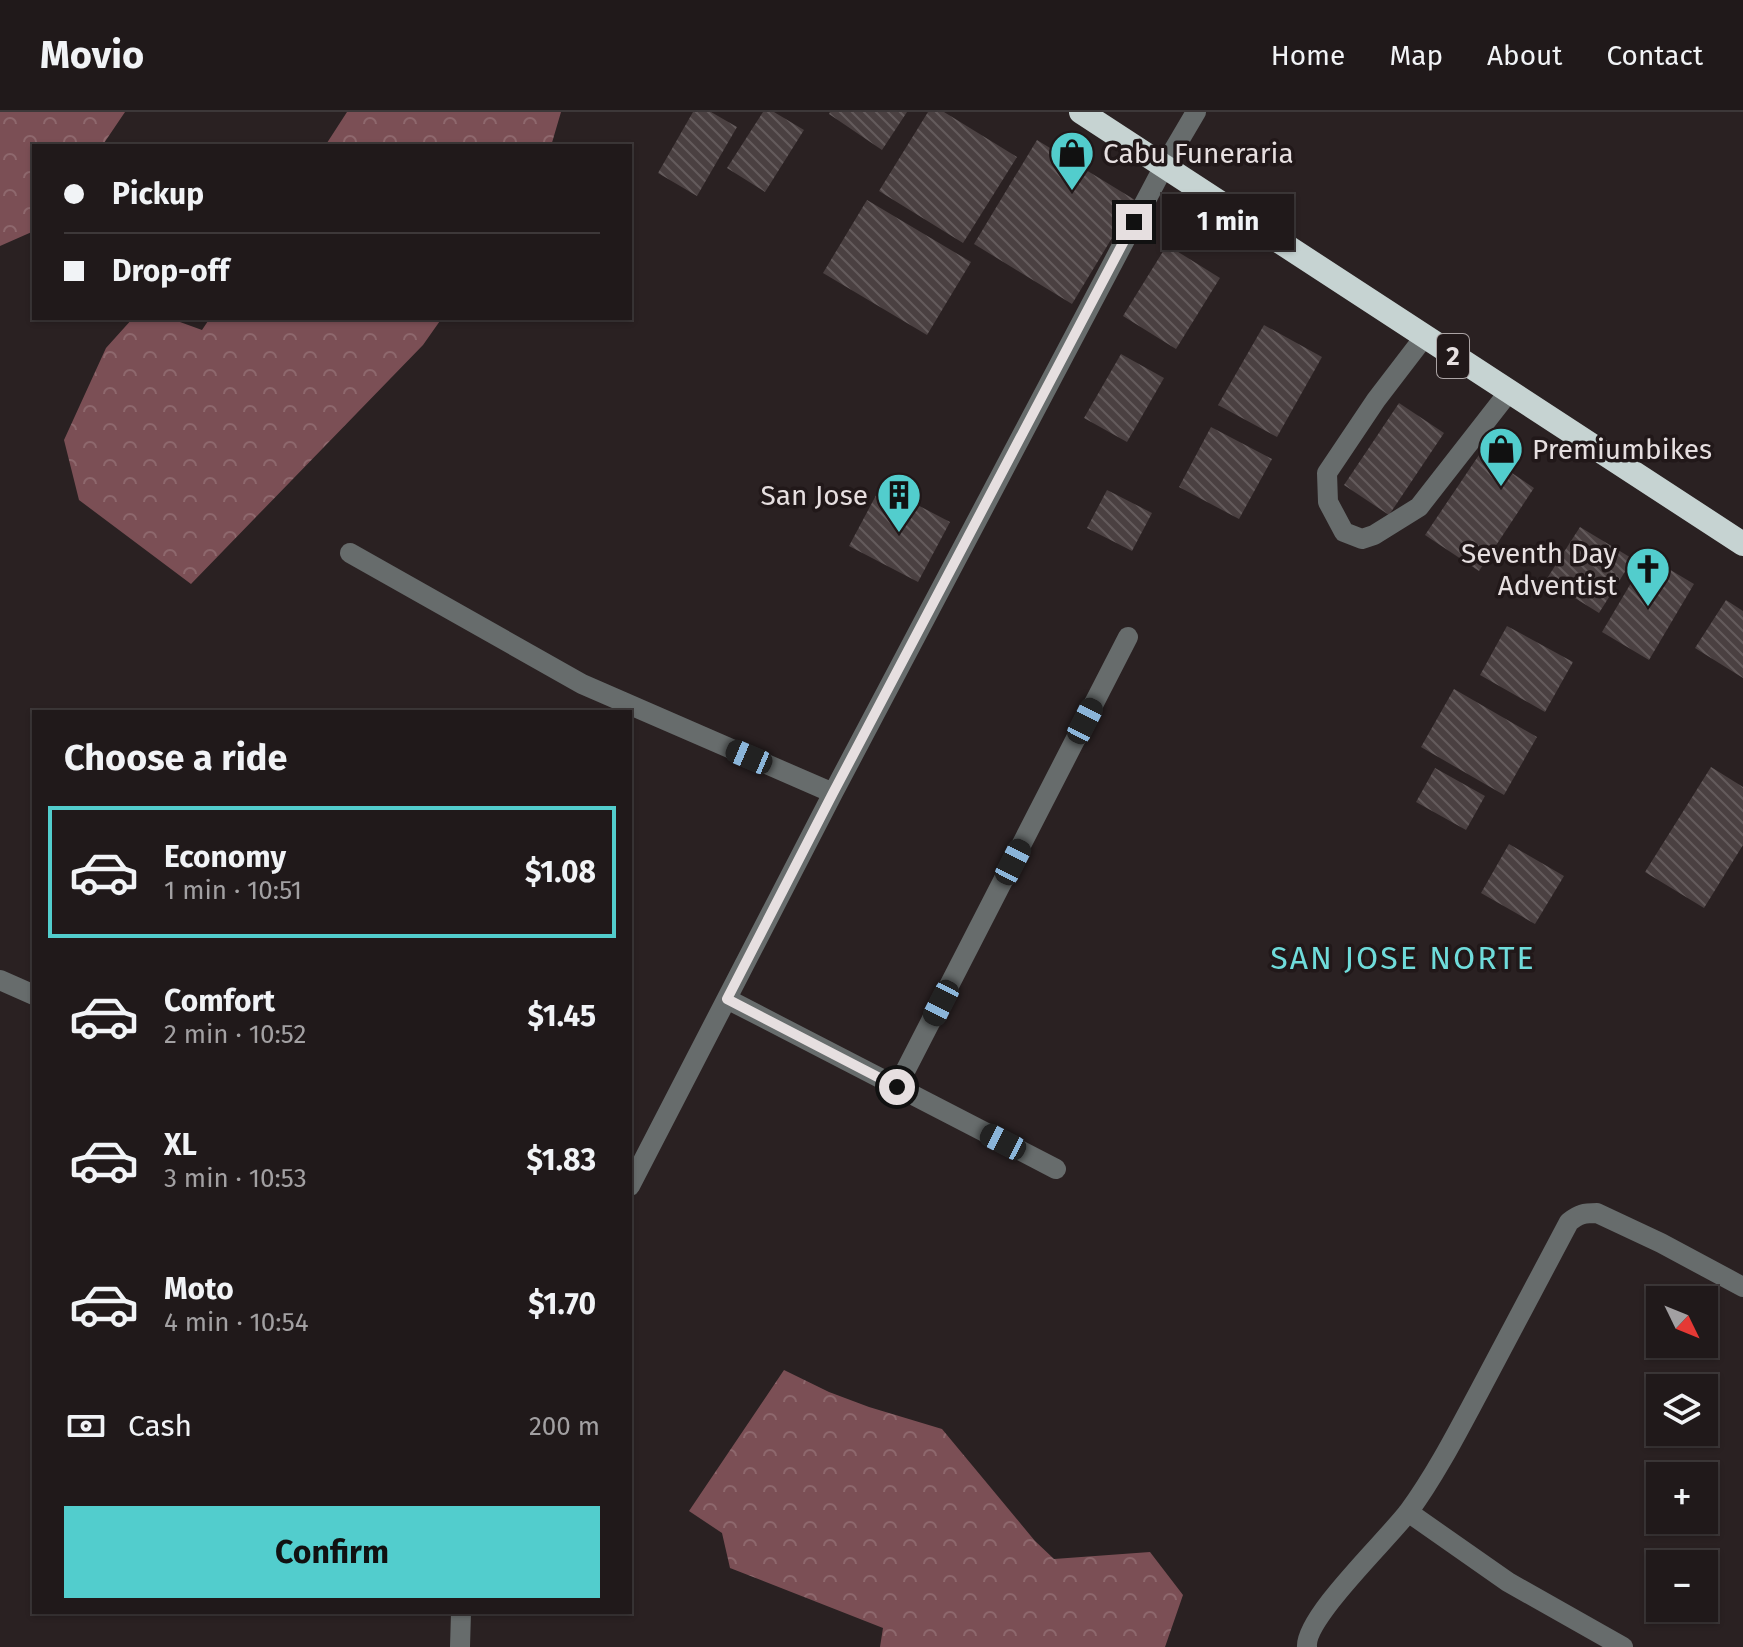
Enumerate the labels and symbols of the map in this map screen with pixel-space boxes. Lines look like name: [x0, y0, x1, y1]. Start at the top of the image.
shop icon: Cabu Funeraria: [1048, 129, 1096, 192]
place label: Cabu Funeraria: [1103, 137, 1294, 170]
callout: 1 min: [1162, 194, 1294, 250]
route end: [1116, 204, 1152, 240]
road number: 2: [1437, 334, 1469, 378]
shop icon: Premiumbikes: [1477, 425, 1525, 488]
place label: Premiumbikes: [1532, 433, 1712, 466]
building icon: San Jose: [875, 471, 923, 534]
place label: San Jose: [760, 479, 868, 512]
place label: Seventh Day Adventist: [1461, 537, 1618, 602]
church icon: Seventh Day Adventist: [1624, 545, 1672, 608]
car: [1063, 694, 1107, 748]
car: [722, 737, 776, 777]
car: [991, 835, 1035, 889]
district label: SAN JOSE NORTE: [1270, 939, 1536, 977]
car: [919, 976, 963, 1030]
route start: [879, 1069, 915, 1105]
car: [976, 1120, 1030, 1164]
north arrow: [1646, 1286, 1718, 1358]

